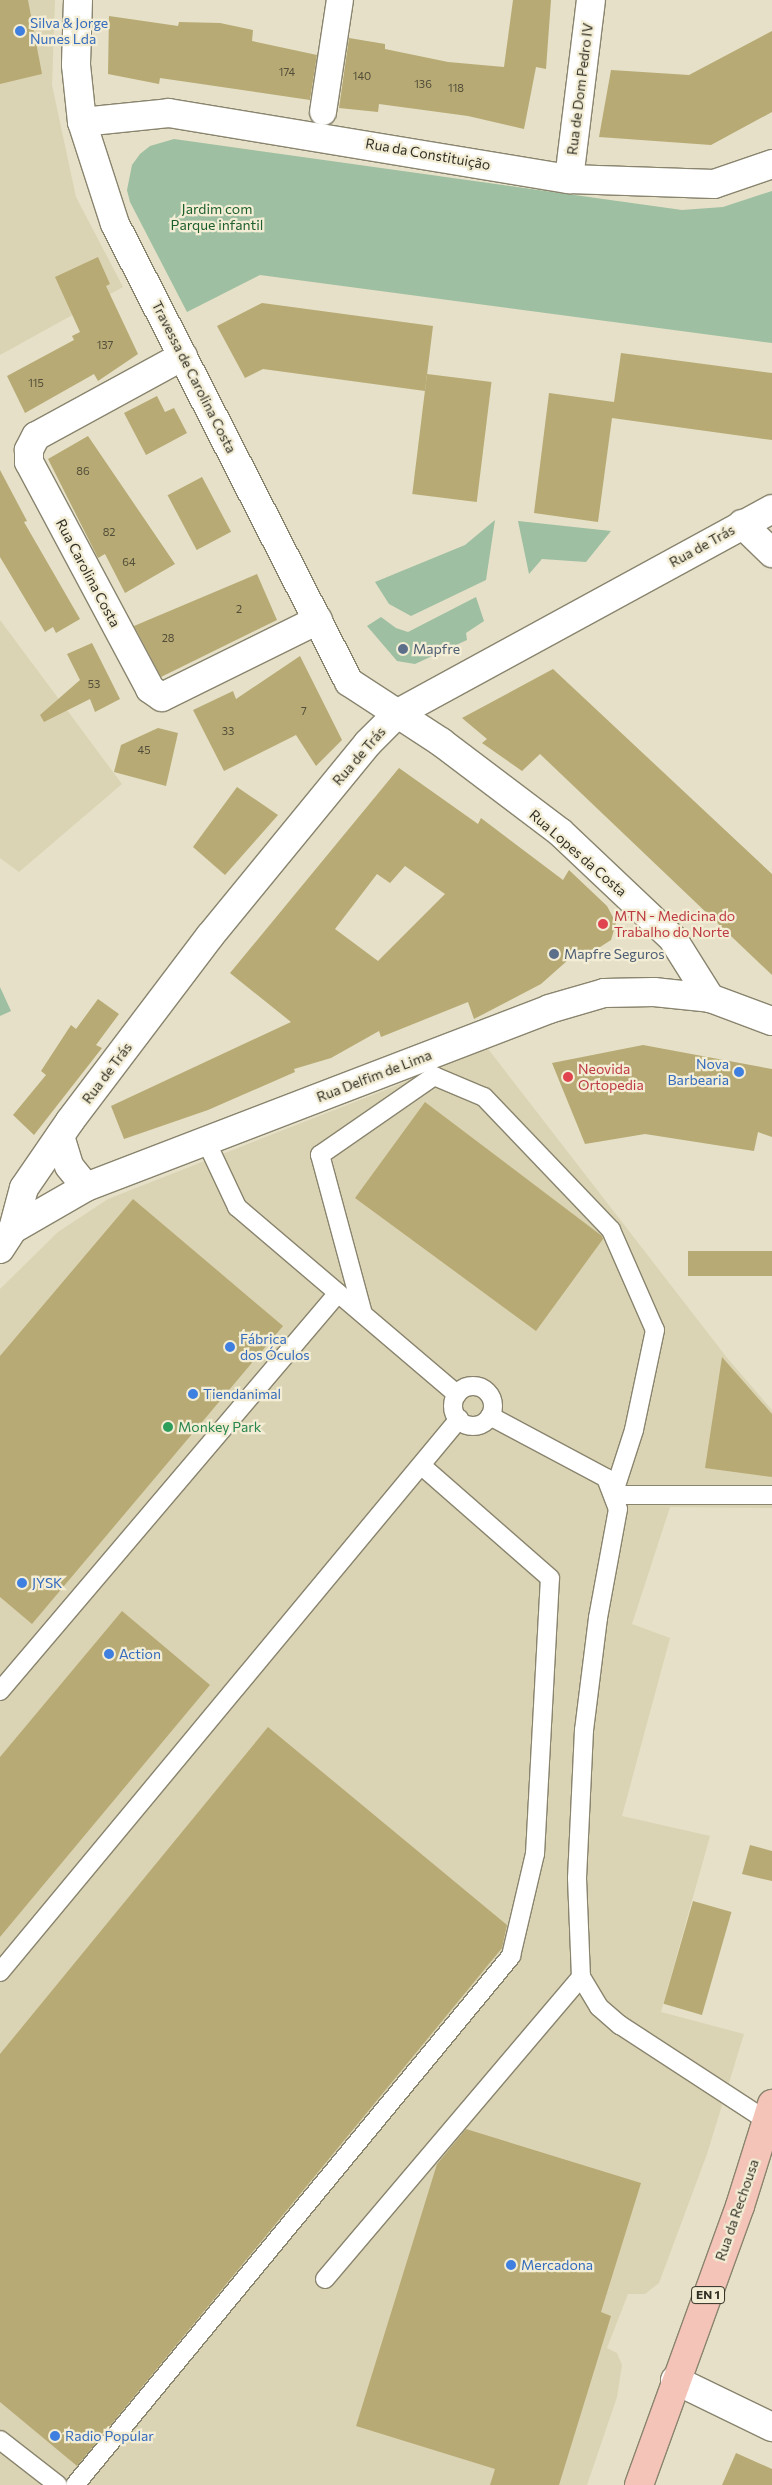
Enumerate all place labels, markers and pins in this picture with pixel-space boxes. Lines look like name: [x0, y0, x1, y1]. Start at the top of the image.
place label: Silva & Jorge Nunes Lda: [30, 15, 108, 48]
marker: Silva & Jorge Nunes Lda: [14, 25, 26, 37]
place label: Mapfre: [413, 641, 460, 657]
marker: Mapfre: [397, 643, 409, 655]
place label: MTN - Medicina do Trabalho do Norte: [614, 908, 735, 940]
marker: MTN - Medicina do Trabalho do Norte: [596, 917, 610, 931]
place label: Mapfre Seguros: [564, 946, 665, 962]
marker: Mapfre Seguros: [548, 948, 560, 960]
place label: Nova Barbearia: [668, 1056, 729, 1088]
place label: Neovida Ortopedia: [578, 1061, 644, 1094]
marker: Nova Barbearia: [733, 1066, 745, 1078]
marker: Neovida Ortopedia: [562, 1071, 574, 1083]
place label: Fábrica dos Óculos: [240, 1331, 310, 1364]
marker: Fábrica dos Óculos: [224, 1341, 236, 1353]
place label: Tiendanimal: [203, 1386, 281, 1402]
marker: Tiendanimal: [187, 1388, 199, 1400]
place label: Monkey Park: [178, 1419, 261, 1435]
marker: Monkey Park: [162, 1421, 174, 1433]
place label: JYSK: [32, 1575, 62, 1591]
marker: JYSK: [16, 1577, 28, 1589]
place label: Action: [119, 1646, 161, 1662]
marker: Action: [103, 1648, 115, 1660]
place label: Mercadona: [521, 2257, 593, 2273]
marker: Mercadona: [505, 2259, 517, 2271]
place label: Radio Popular: [65, 2428, 154, 2444]
marker: Radio Popular: [49, 2430, 61, 2442]

